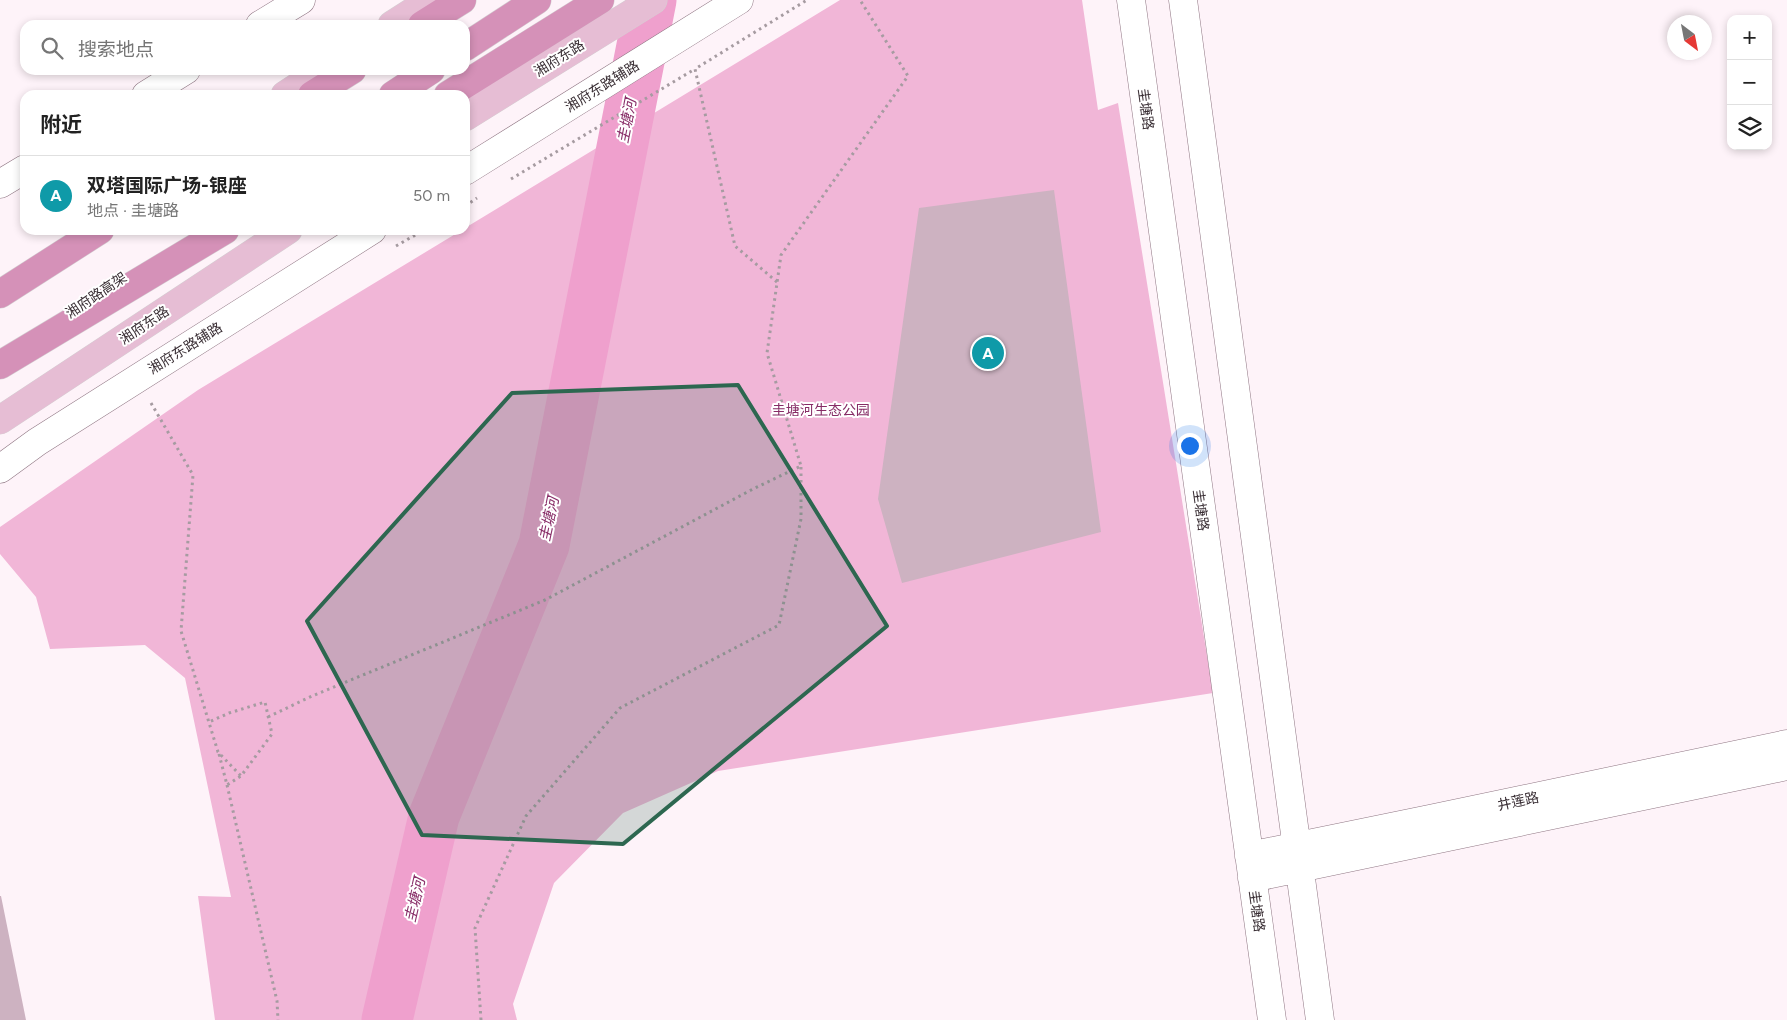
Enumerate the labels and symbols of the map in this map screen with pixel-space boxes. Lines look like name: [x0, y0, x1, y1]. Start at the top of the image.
north arrow: [1667, 15, 1712, 60]
street label: 湘府东路: [531, 36, 588, 80]
street label: 湘府东路辅路: [562, 57, 642, 116]
street label: 圭塘路: [1134, 87, 1157, 131]
water label: 圭塘河: [614, 94, 641, 145]
street label: 湘府路高架: [63, 269, 130, 322]
street label: 湘府东路: [116, 303, 172, 348]
street label: 湘府东路辅路: [145, 319, 225, 378]
pin: A: [972, 334, 1004, 372]
park label: 圭塘河生态公园: [772, 402, 870, 419]
your location: [1177, 433, 1203, 459]
street label: 圭塘路: [1189, 488, 1212, 532]
water label: 圭塘河: [536, 492, 563, 543]
street label: 井莲路: [1496, 789, 1540, 814]
water label: 圭塘河: [401, 873, 430, 924]
street label: 圭塘路: [1245, 889, 1268, 933]

